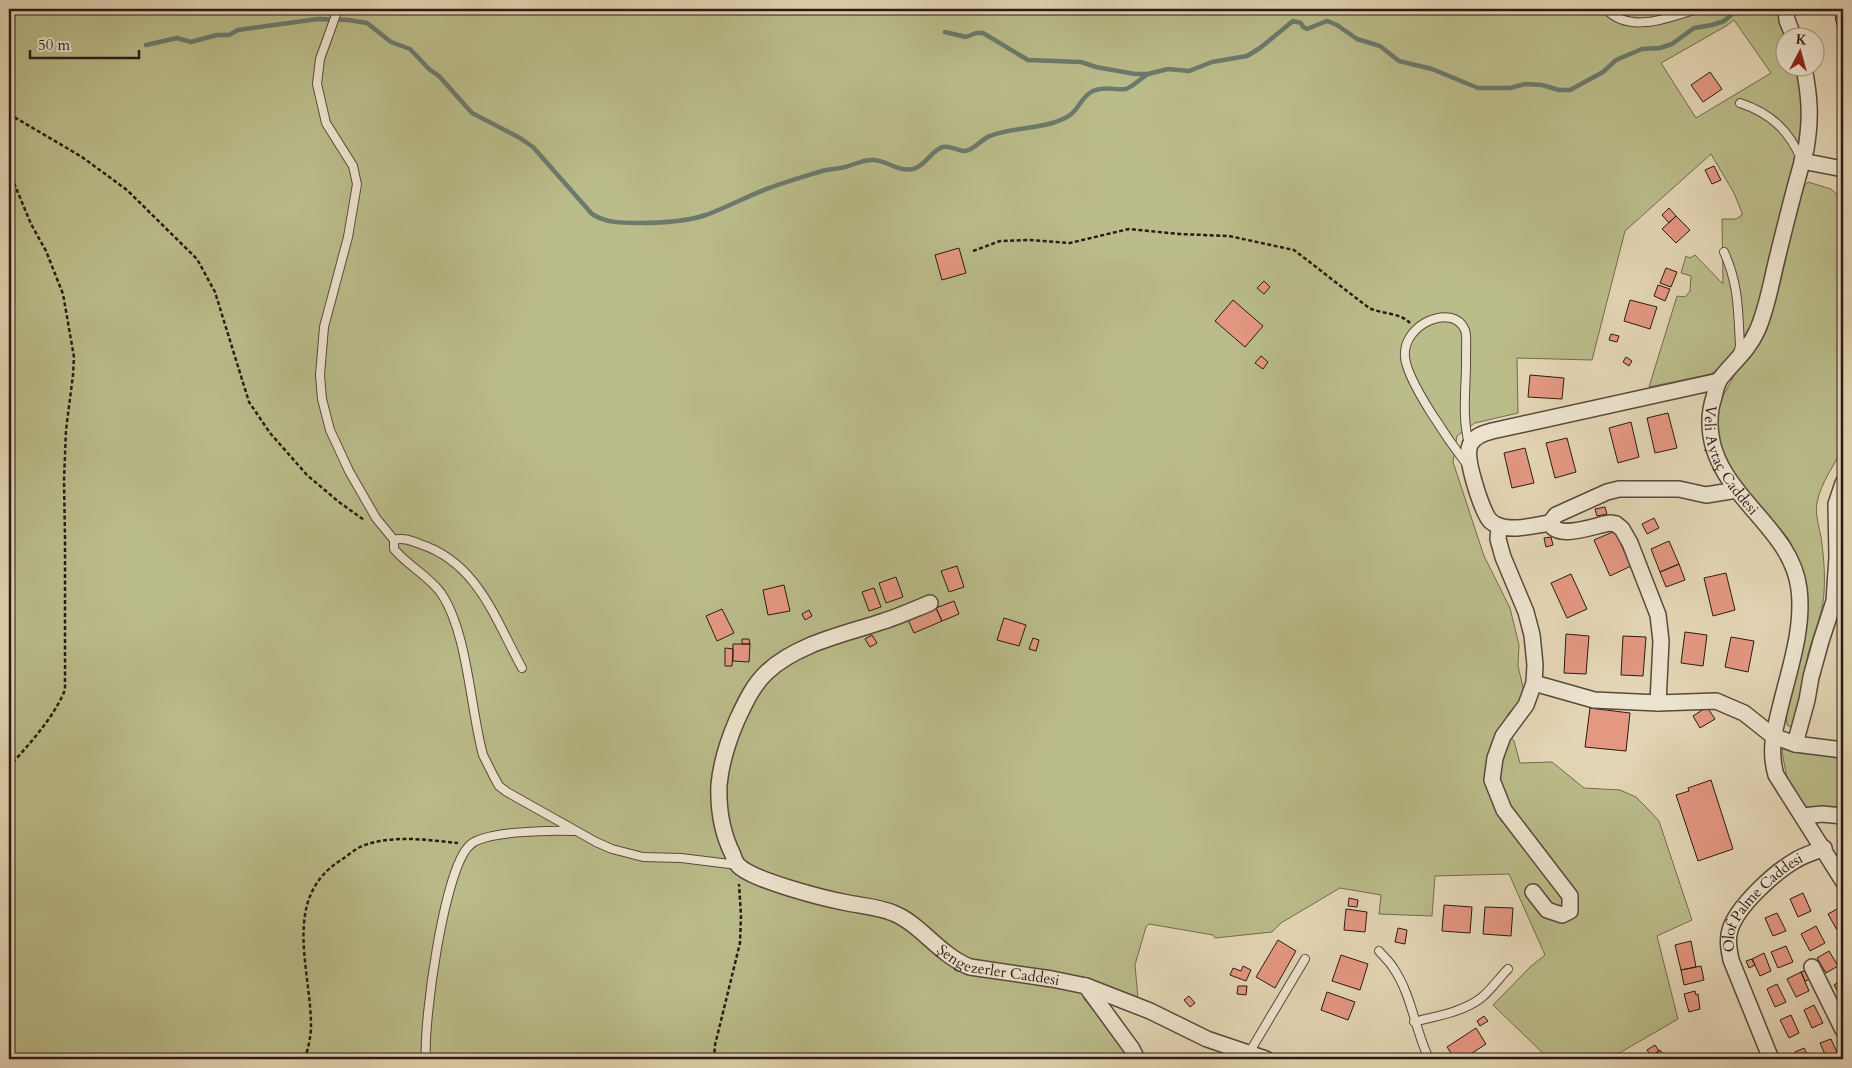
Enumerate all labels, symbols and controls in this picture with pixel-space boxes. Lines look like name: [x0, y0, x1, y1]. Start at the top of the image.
scale bar: [30, 28, 139, 60]
north arrow: [1774, 28, 1824, 78]
text: K: [1795, 30, 1809, 50]
text: 50 m: [38, 35, 70, 55]
street label: Veli Aytaç Caddesi: [1700, 404, 1763, 519]
street label: Olof Palme Caddesi: [1718, 848, 1806, 953]
street label: Şengezerler Caddesi: [933, 940, 1061, 990]

